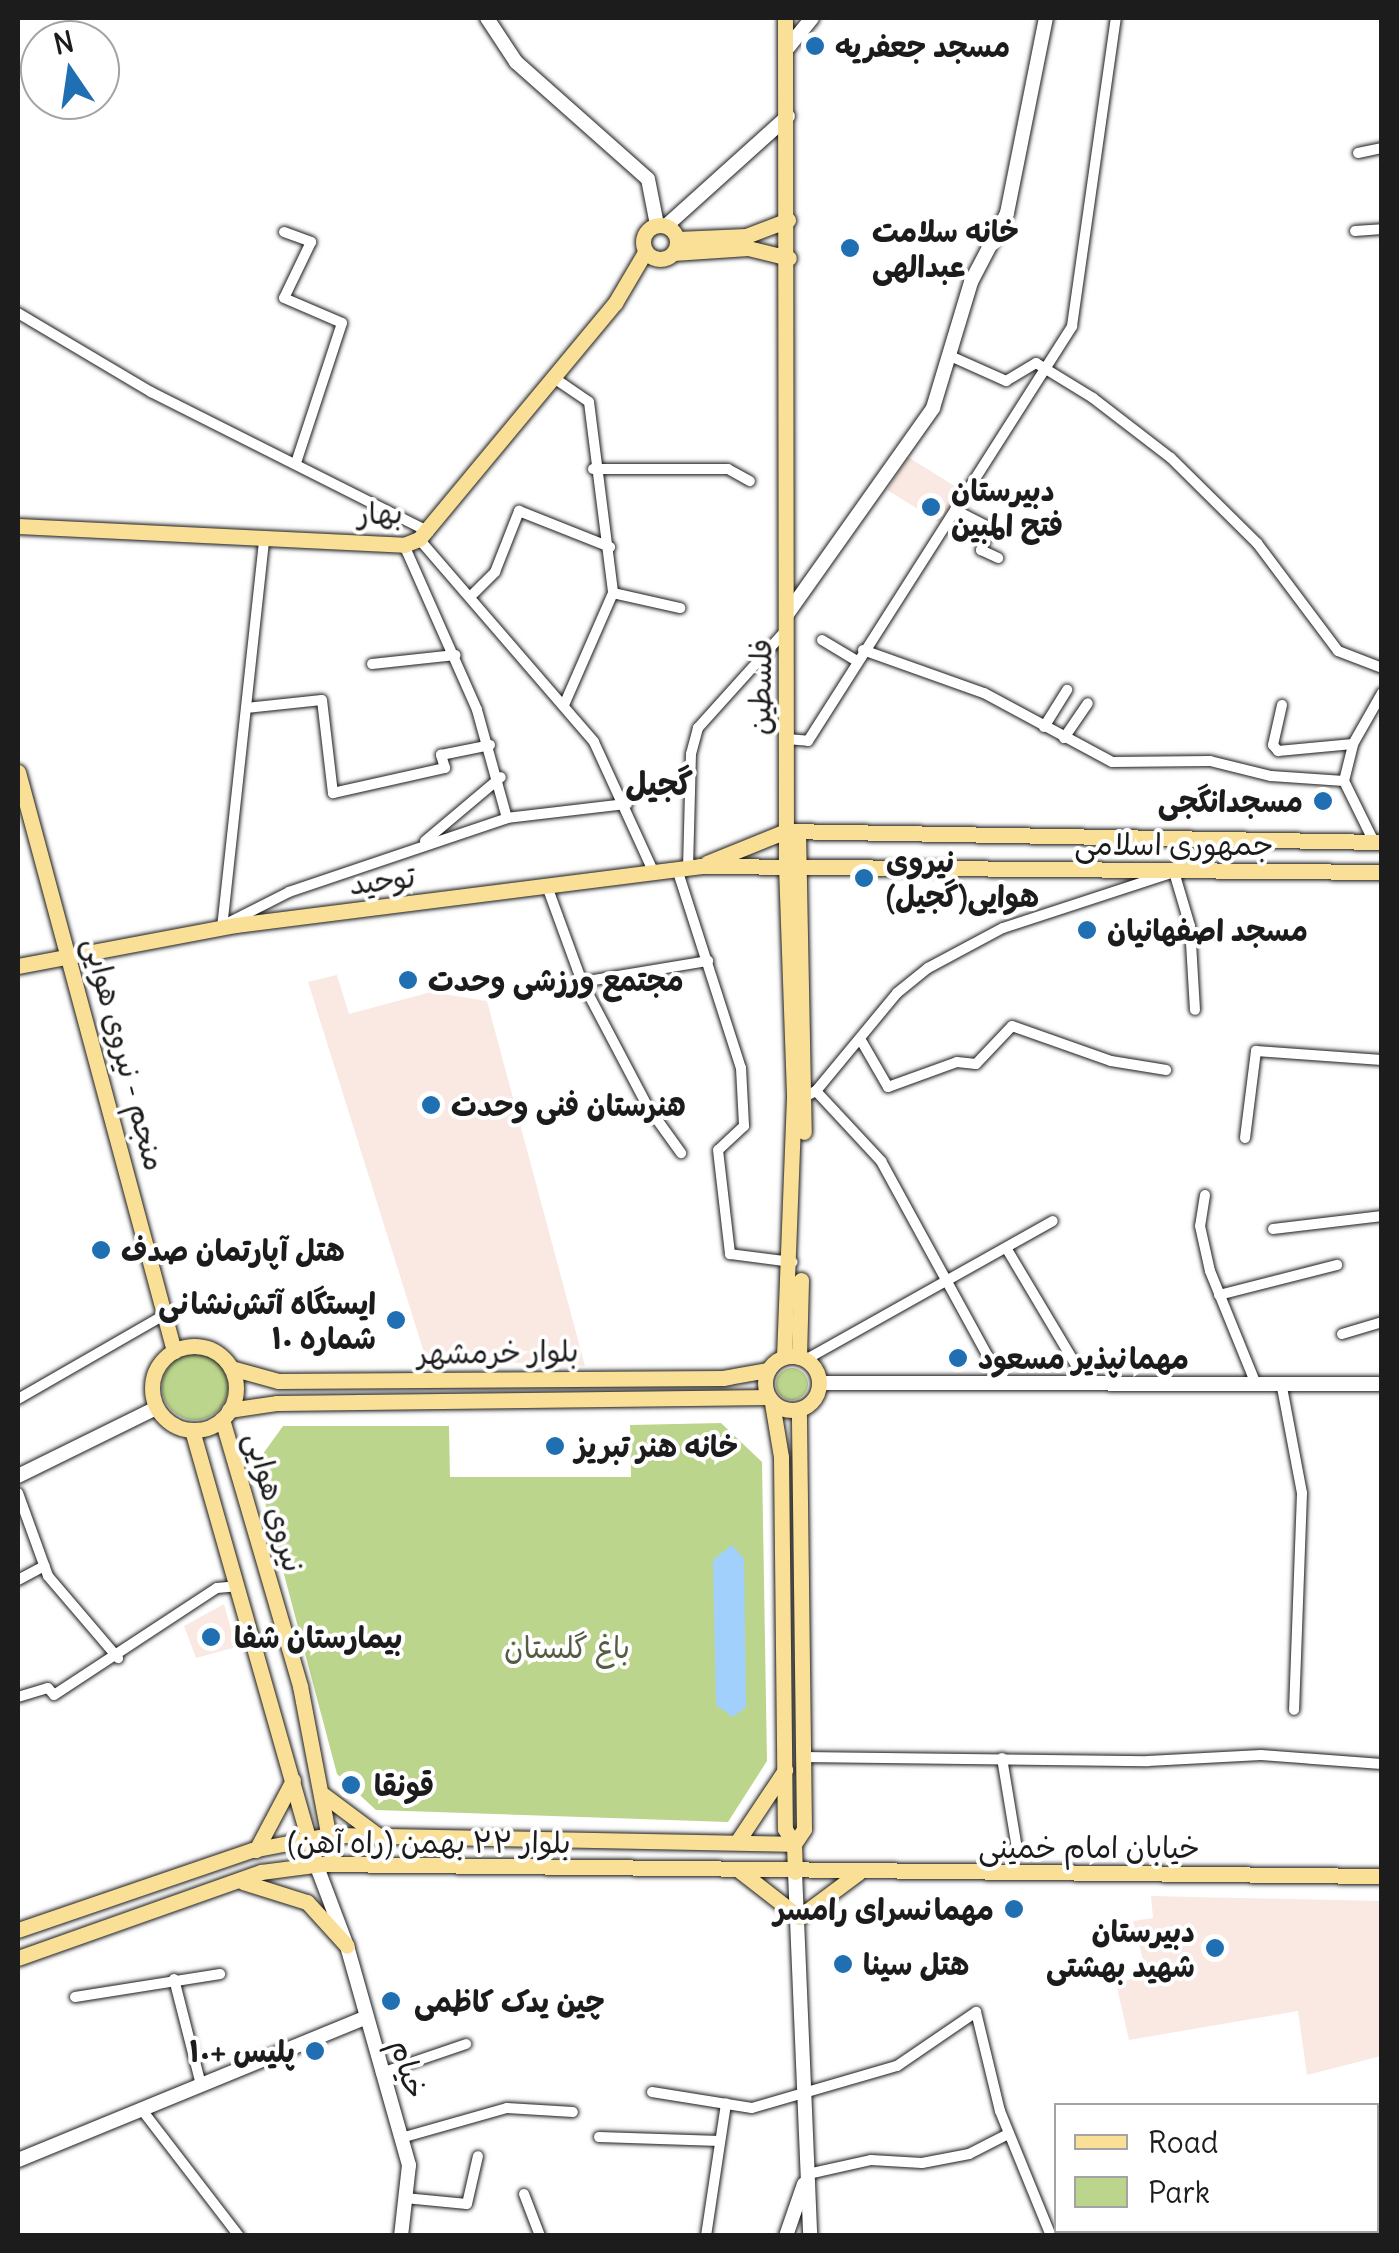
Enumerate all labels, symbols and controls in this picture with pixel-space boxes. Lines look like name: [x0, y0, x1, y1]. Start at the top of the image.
north arrow: [20, 20, 120, 120]
text: N: [50, 23, 77, 62]
place label: مسجد جعفریه: [835, 28, 1010, 64]
marker: مسجد جعفریه: [804, 35, 826, 57]
place label: خانه سلامت عبدالهی: [872, 213, 1019, 284]
marker: خانه سلامت عبدالهی: [837, 235, 863, 261]
place label: دبیرستان فتح المبین: [951, 472, 1063, 542]
street label: بهار: [357, 494, 403, 532]
marker: دبیرستان فتح المبین: [920, 496, 942, 518]
street label: فلسطین: [741, 638, 779, 736]
district label: گجیل: [625, 765, 693, 803]
place label: مسجدانگجی: [1158, 783, 1303, 819]
marker: مسجدانگجی: [1312, 790, 1334, 812]
street label: جمهوری اسلامی: [1074, 826, 1274, 862]
place label: نیروی هوایی(گجیل): [886, 843, 1039, 914]
street label: توحید: [347, 858, 417, 902]
marker: نیروی هوایی(گجیل): [851, 865, 877, 891]
place label: مسجد اصفهانیان: [1107, 912, 1308, 948]
marker: مسجد اصفهانیان: [1076, 919, 1098, 941]
street label: منجم - نیروی هوایی: [77, 933, 173, 1175]
place label: مجتمع ورزشی وحدت: [428, 962, 684, 998]
marker: مجتمع ورزشی وحدت: [397, 969, 419, 991]
place label: هنرستان فنی وحدت: [451, 1087, 686, 1123]
marker: هنرستان فنی وحدت: [420, 1094, 442, 1116]
place label: هتل آپارتمان صدف: [121, 1232, 345, 1268]
marker: هتل آپارتمان صدف: [90, 1239, 112, 1261]
place label: ایستگاه آتش‌نشانی شماره ۱۰: [158, 1285, 376, 1356]
marker: ایستگاه آتش‌نشانی شماره ۱۰: [385, 1309, 407, 1331]
street label: بلوار خرمشهر: [417, 1333, 579, 1371]
place label: مهمانپذیر مسعود: [978, 1340, 1189, 1376]
marker: مهمانپذیر مسعود: [947, 1347, 969, 1369]
street label: نیروی هوایی: [238, 1428, 312, 1576]
place label: خانه هنر تبریز: [575, 1428, 738, 1464]
marker: خانه هنر تبریز: [544, 1435, 566, 1457]
place label: بیمارستان شفا: [234, 1619, 402, 1655]
marker: بیمارستان شفا: [198, 1624, 224, 1650]
park label: باغ گلستان: [504, 1629, 630, 1665]
place label: قونقا: [374, 1767, 434, 1803]
marker: قونقا: [338, 1772, 364, 1798]
street label: بلوار ۲۲ بهمن (راه آهن): [287, 1824, 571, 1860]
street label: خیابان امام خمینی: [978, 1829, 1200, 1865]
place label: مهمانسرای رامسر: [774, 1891, 994, 1927]
marker: مهمانسرای رامسر: [1003, 1898, 1025, 1920]
place label: دبیرستان شهید بهشتی: [1046, 1913, 1195, 1984]
marker: دبیرستان شهید بهشتی: [1204, 1937, 1226, 1959]
place label: هتل سینا: [863, 1946, 969, 1982]
marker: هتل سینا: [832, 1953, 854, 1975]
place label: چین یدک کاظمی: [414, 1983, 605, 2019]
marker: چین یدک کاظمی: [378, 1988, 404, 2014]
place label: پلیس +۱۰: [189, 2033, 295, 2069]
street label: خیام: [383, 2035, 435, 2103]
marker: پلیس +۱۰: [304, 2040, 326, 2062]
legend: [1054, 2103, 1379, 2233]
text: Road: [1148, 2123, 1218, 2161]
text: Park: [1148, 2173, 1210, 2211]

